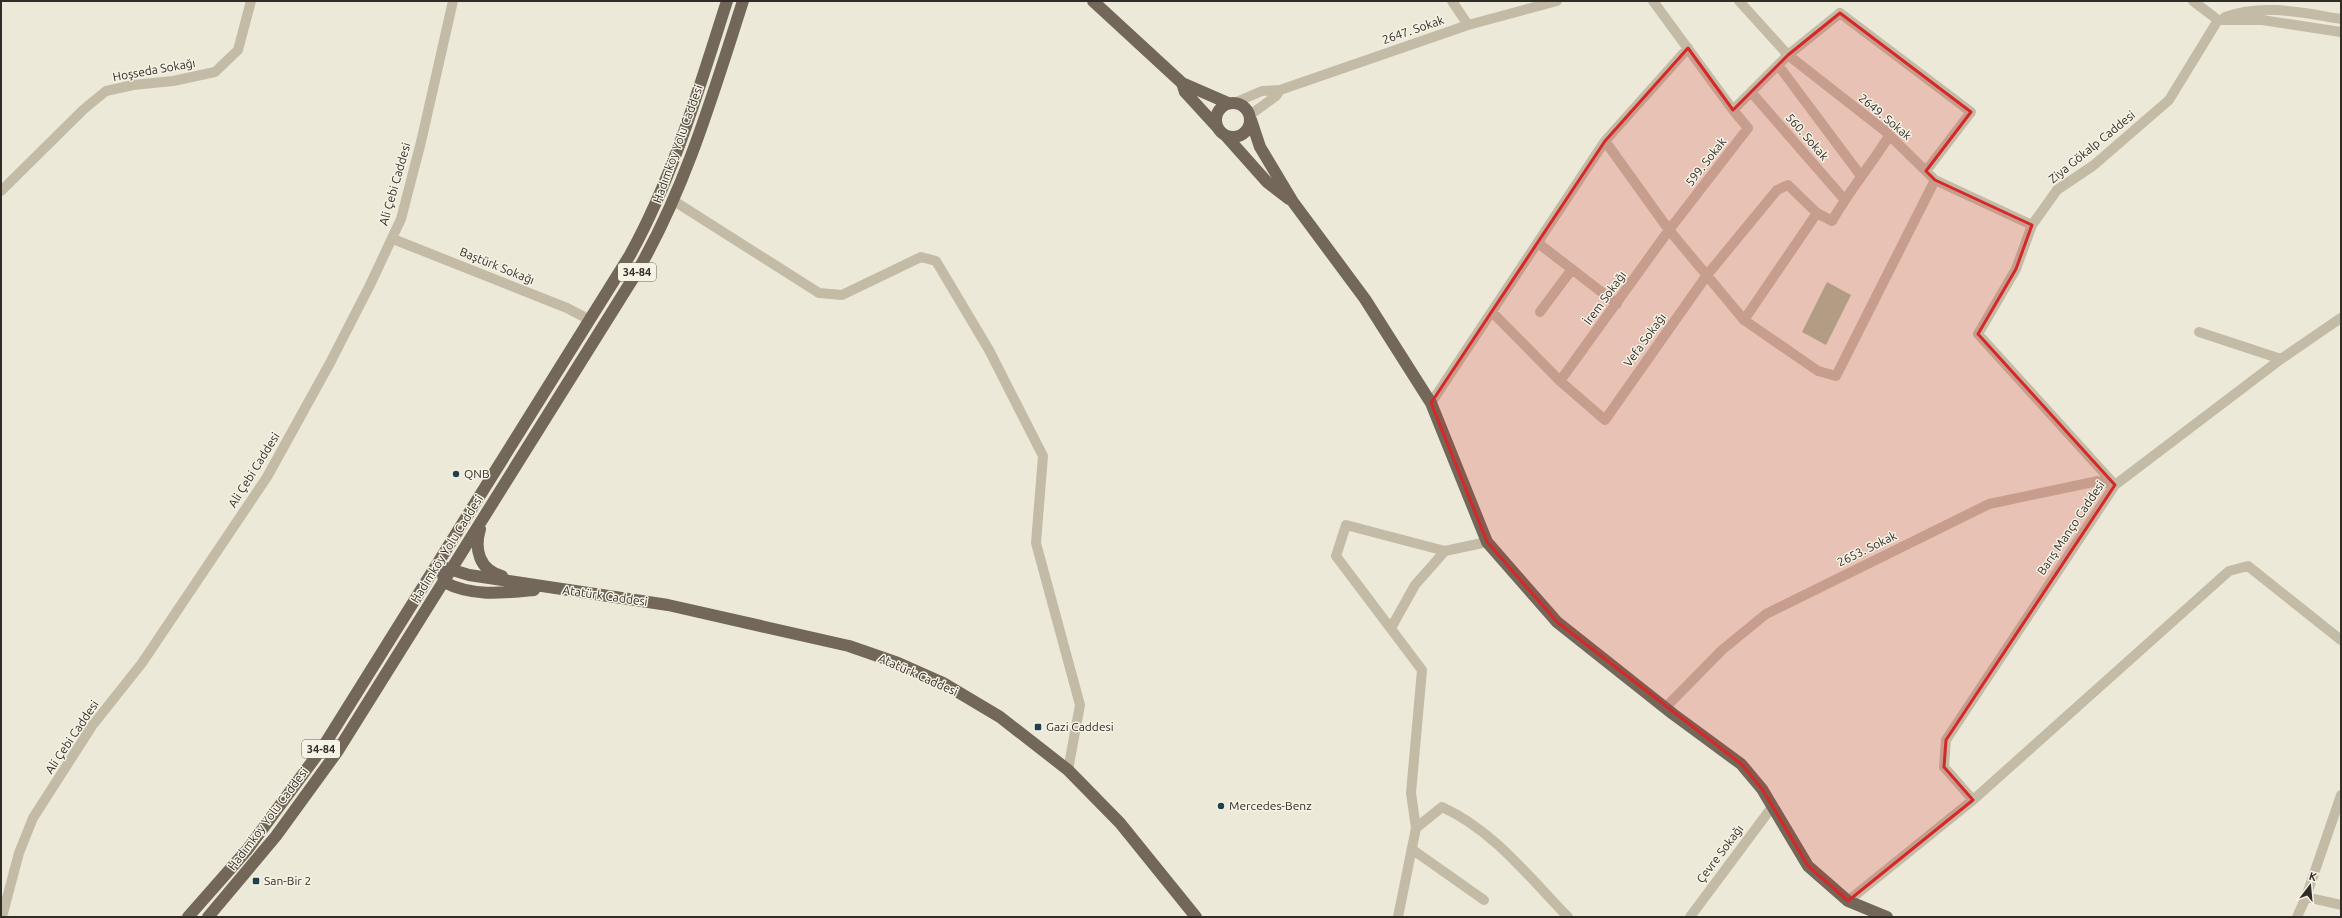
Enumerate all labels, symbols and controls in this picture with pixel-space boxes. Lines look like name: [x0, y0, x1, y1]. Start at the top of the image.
street label: 2647. Sokak: [1380, 13, 1445, 46]
street label: Hoşseda Sokağı: [112, 56, 196, 83]
street label: Hadımköy Yolu Caddesi: [650, 83, 705, 205]
street label: 2649. Sokak: [1856, 91, 1914, 142]
street label: Ziya Gökalp Caddesi: [2046, 108, 2137, 185]
street label: 560. Sokak: [1784, 111, 1831, 163]
street label: 599. Sokak: [1683, 135, 1728, 188]
street label: Ali Çebi Caddesi: [376, 141, 413, 227]
street label: Baştürk Sokağı: [458, 245, 536, 286]
road number: 34-84: [618, 263, 656, 281]
street label: İrem Sokağı: [1581, 269, 1628, 327]
street label: Vefa Sokağı: [1621, 311, 1668, 369]
street label: Ali Çebi Caddesi: [225, 430, 282, 509]
place label: QNB: [464, 467, 490, 480]
marker: QNB: [451, 469, 461, 479]
street label: Barış Manço Caddesi: [2034, 478, 2107, 577]
street label: Hadımköy Yolu Caddesi: [408, 492, 485, 605]
street label: 2653. Sokak: [1835, 529, 1899, 568]
street label: Atatürk Caddesi: [562, 583, 649, 608]
street label: Atatürk Caddesi: [876, 651, 960, 698]
street label: Ali Çebi Caddesi: [42, 698, 101, 776]
place label: Gazi Caddesi: [1046, 720, 1114, 733]
marker: Gazi Caddesi: [1033, 722, 1043, 732]
road number: 34-84: [302, 740, 340, 758]
street label: Hadımköy Yolu Caddesi: [225, 765, 310, 872]
place label: Mercedes-Benz: [1229, 799, 1312, 812]
marker: Mercedes-Benz: [1216, 801, 1226, 811]
street label: Çevre Sokağı: [1694, 822, 1746, 885]
north arrow: [2290, 866, 2330, 906]
text: K: [2308, 870, 2319, 883]
place label: San-Bir 2: [264, 874, 311, 887]
marker: San-Bir 2: [251, 876, 261, 886]

